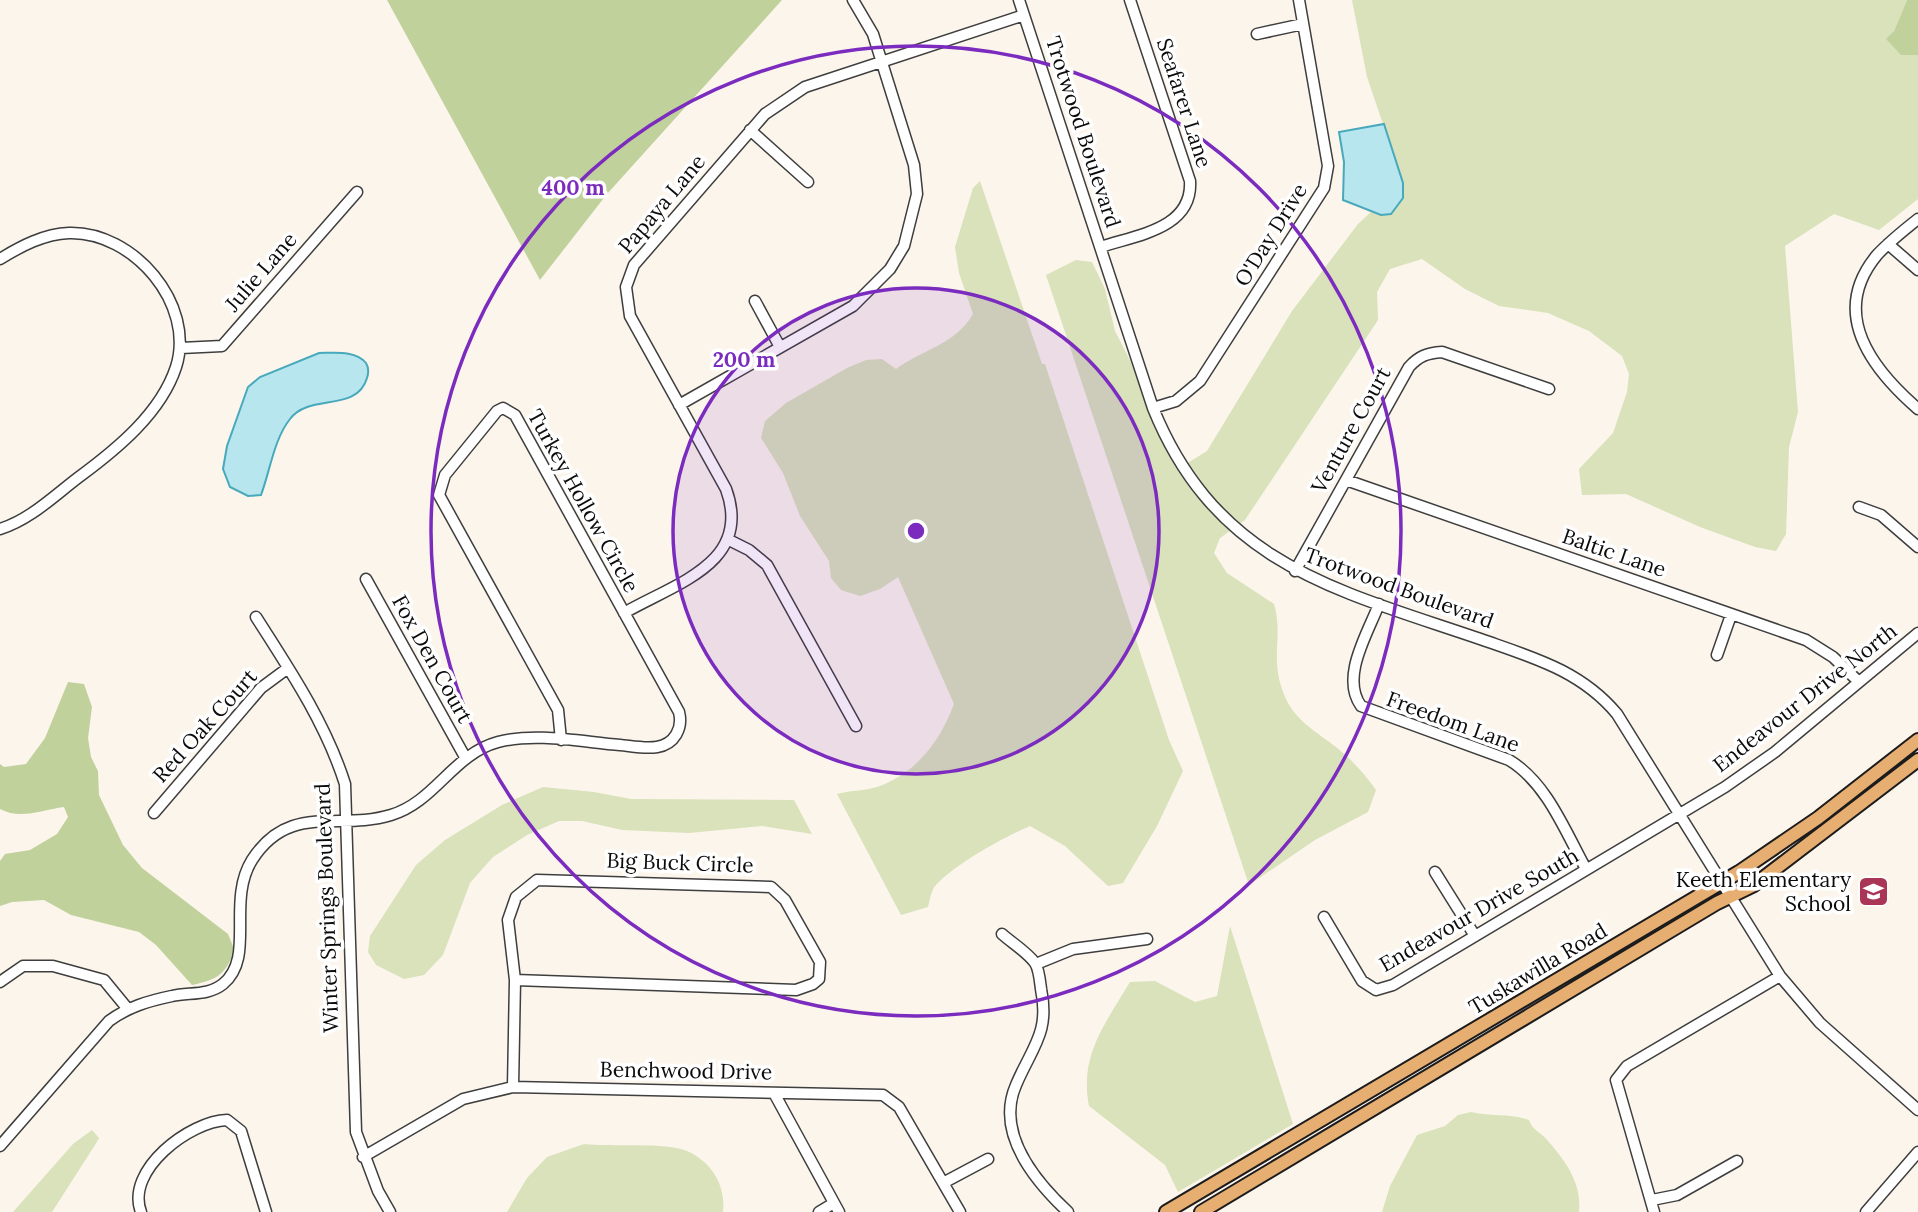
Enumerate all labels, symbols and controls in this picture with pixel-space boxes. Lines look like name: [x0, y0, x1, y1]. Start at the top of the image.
street label: Trotwood Boulevard: [1040, 33, 1127, 231]
street label: Seafarer Lane: [1151, 35, 1218, 171]
street label: Papaya Lane: [612, 148, 711, 259]
text: 400 m: [541, 174, 605, 201]
street label: O'Day Drive: [1228, 178, 1313, 291]
street label: Julie Lane: [218, 226, 302, 318]
text: 200 m: [713, 346, 775, 373]
street label: Venture Court: [1304, 361, 1397, 498]
street label: Turkey Hollow Circle: [522, 404, 645, 597]
centre of rings: [904, 519, 928, 543]
street label: Baltic Lane: [1559, 522, 1670, 583]
street label: Trotwood Boulevard: [1301, 541, 1498, 634]
street label: Fox Den Court: [386, 590, 479, 728]
street label: Endeavour Drive North: [1707, 617, 1902, 778]
street label: Red Oak Court: [147, 663, 263, 788]
street label: Freedom Lane: [1383, 685, 1523, 758]
street label: Winter Springs Boulevard: [309, 783, 344, 1033]
street label: Endeavour Drive South: [1374, 841, 1583, 978]
street label: Big Buck Circle: [606, 846, 754, 879]
place label: Keeth Elementary School: [1676, 866, 1851, 917]
school or university icon: Keeth Elementary School: [1857, 875, 1891, 909]
street label: Tuskawilla Road: [1464, 917, 1612, 1020]
street label: Benchwood Drive: [599, 1055, 773, 1086]

